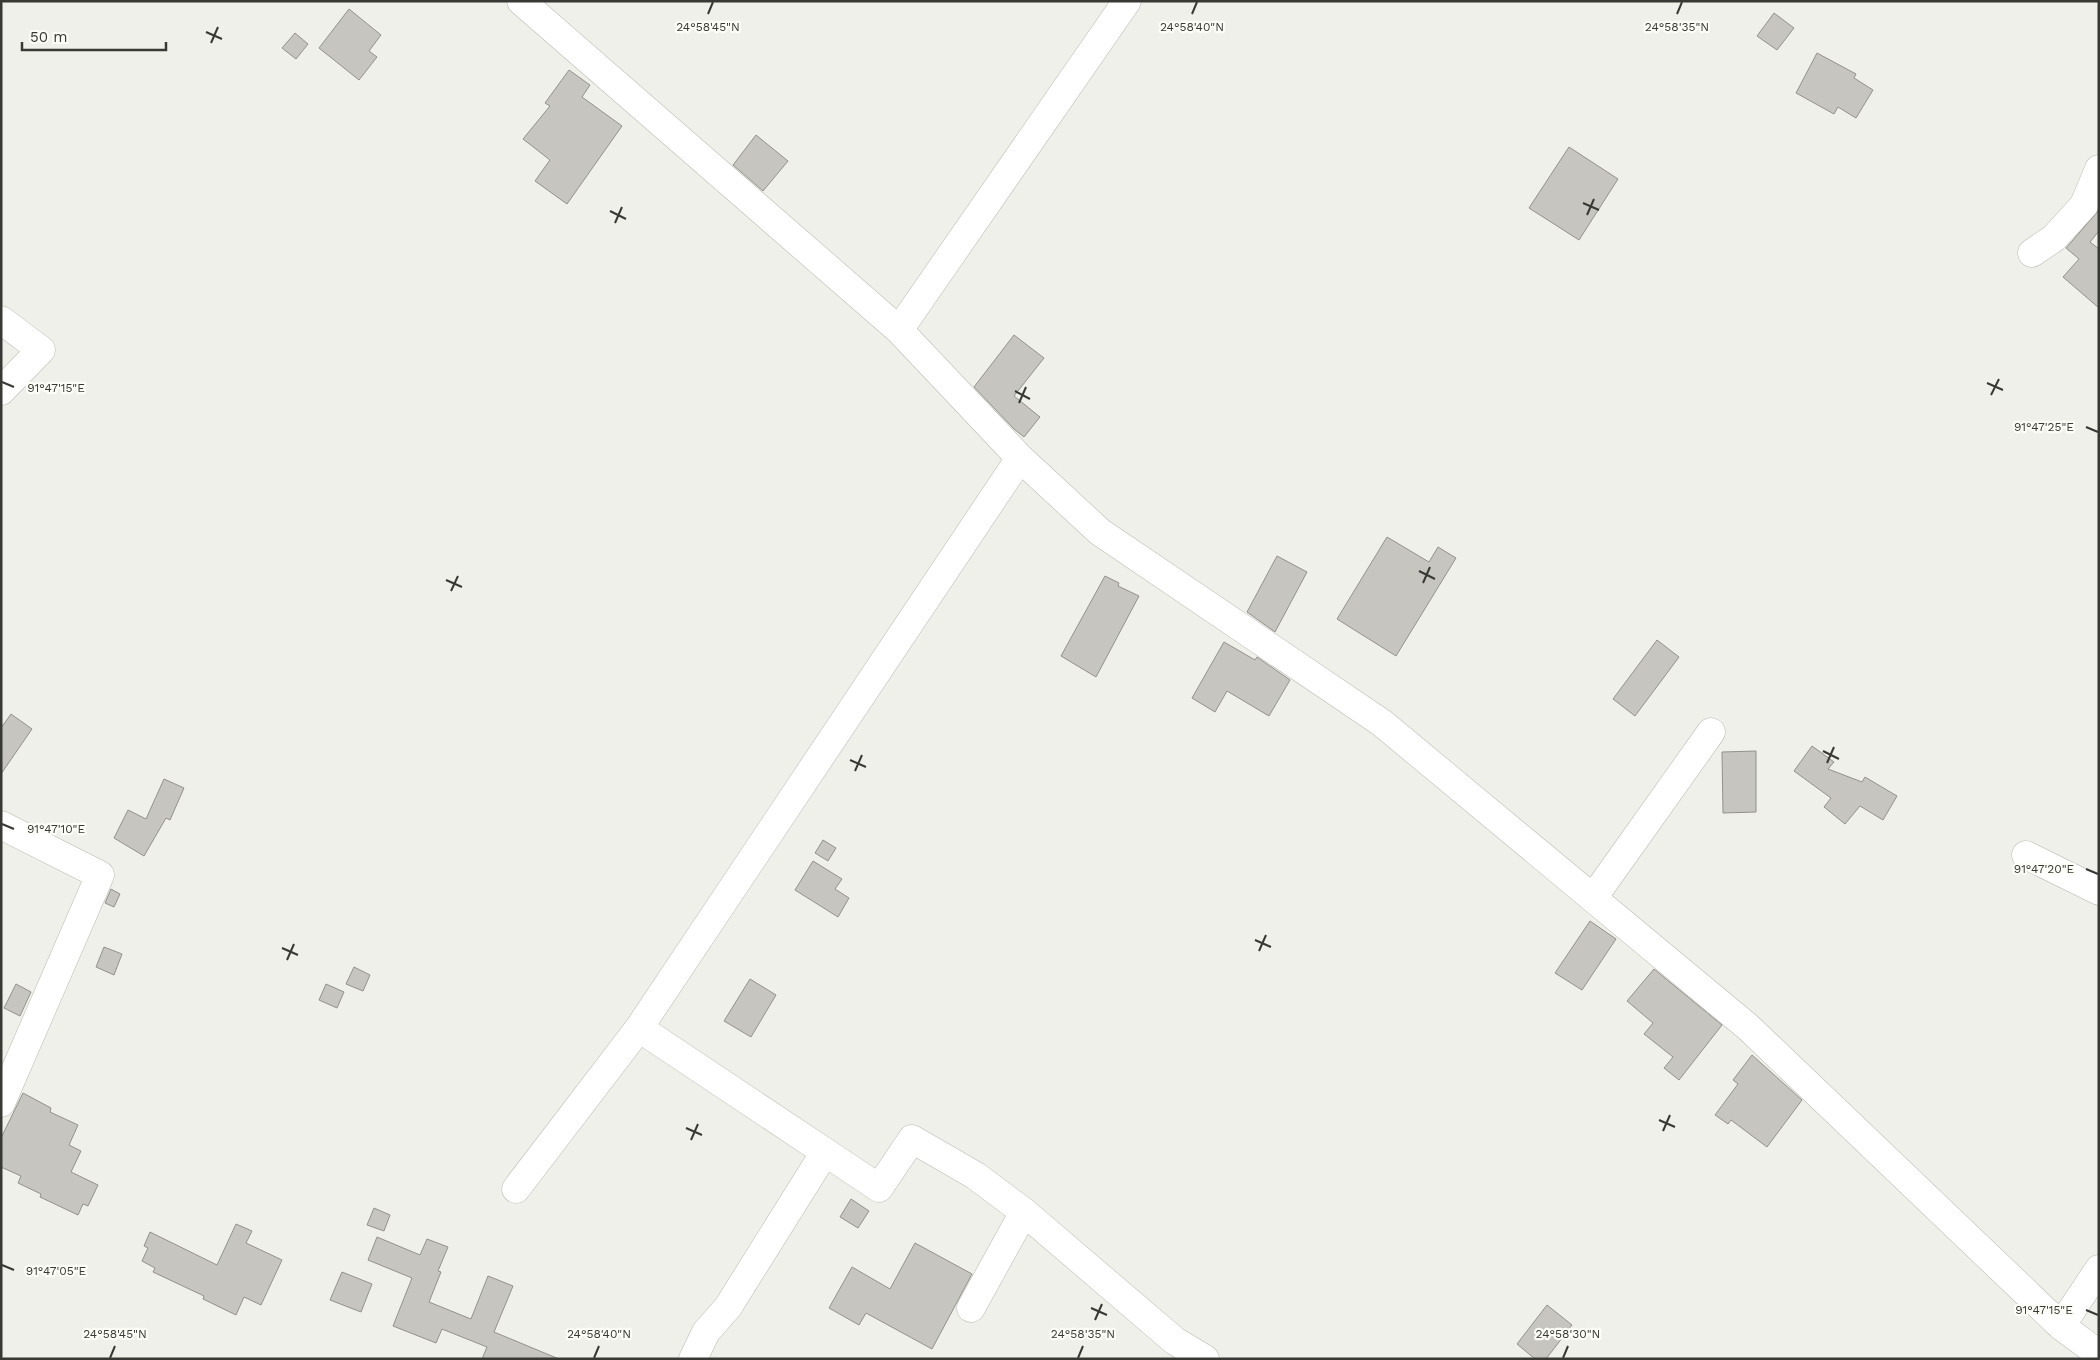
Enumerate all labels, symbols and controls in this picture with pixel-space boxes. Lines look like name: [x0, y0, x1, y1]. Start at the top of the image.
scale bar: [22, 20, 166, 52]
text: 24°58'45"N: [676, 20, 740, 34]
text: 24°58'40"N: [1160, 20, 1224, 34]
text: 24°58'35"N: [1645, 20, 1709, 34]
text: 50 m: [30, 28, 67, 46]
text: 91°47'15"E: [27, 381, 85, 395]
text: 91°47'25"E: [2014, 420, 2074, 434]
text: 91°47'10"E: [27, 822, 85, 836]
text: 91°47'20"E: [2014, 862, 2075, 876]
text: 91°47'05"E: [26, 1264, 87, 1278]
text: 91°47'15"E: [2015, 1303, 2073, 1317]
text: 24°58'45"N: [83, 1327, 147, 1341]
text: 24°58'40"N: [567, 1327, 631, 1341]
text: 24°58'35"N: [1051, 1327, 1115, 1341]
text: 24°58'30"N: [1536, 1327, 1600, 1341]

